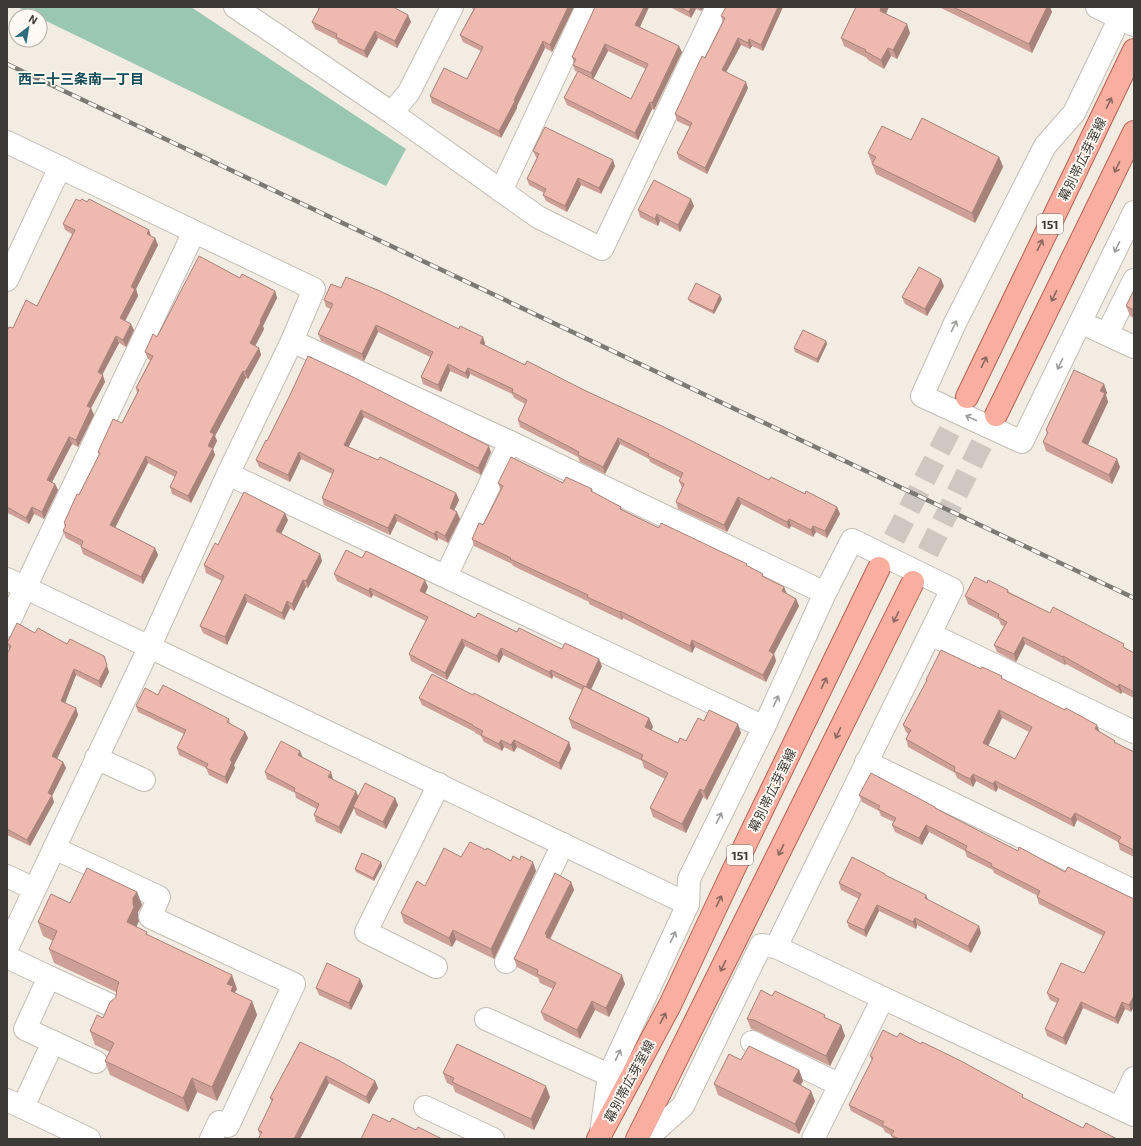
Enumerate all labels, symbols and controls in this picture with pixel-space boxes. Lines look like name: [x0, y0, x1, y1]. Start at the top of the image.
north arrow: [8, 8, 48, 48]
text: N: [27, 11, 40, 27]
district label: 西二十三条南一丁目: [18, 70, 144, 87]
one-way arrow: [1106, 97, 1113, 109]
street label: 幕別帯広芽室線: [1055, 115, 1109, 203]
one-way arrow: [1113, 161, 1120, 173]
road number: 151: [1037, 214, 1063, 234]
one-way arrow: [1037, 239, 1044, 251]
one-way arrow: [1113, 240, 1120, 252]
one-way arrow: [1050, 290, 1057, 302]
one-way arrow: [951, 321, 958, 333]
one-way arrow: [981, 356, 988, 368]
one-way arrow: [1056, 357, 1063, 369]
one-way arrow: [965, 414, 977, 421]
one-way arrow: [892, 611, 899, 623]
one-way arrow: [821, 677, 828, 689]
one-way arrow: [773, 695, 780, 707]
one-way arrow: [834, 727, 841, 739]
street label: 幕別帯広芽室線: [745, 746, 799, 834]
one-way arrow: [716, 812, 723, 824]
one-way arrow: [777, 844, 784, 856]
road number: 151: [727, 845, 753, 865]
one-way arrow: [716, 895, 723, 907]
one-way arrow: [670, 932, 677, 944]
one-way arrow: [719, 960, 726, 972]
one-way arrow: [659, 1012, 667, 1024]
street label: 幕別帯広芽室線: [601, 1037, 657, 1125]
one-way arrow: [615, 1050, 622, 1062]

